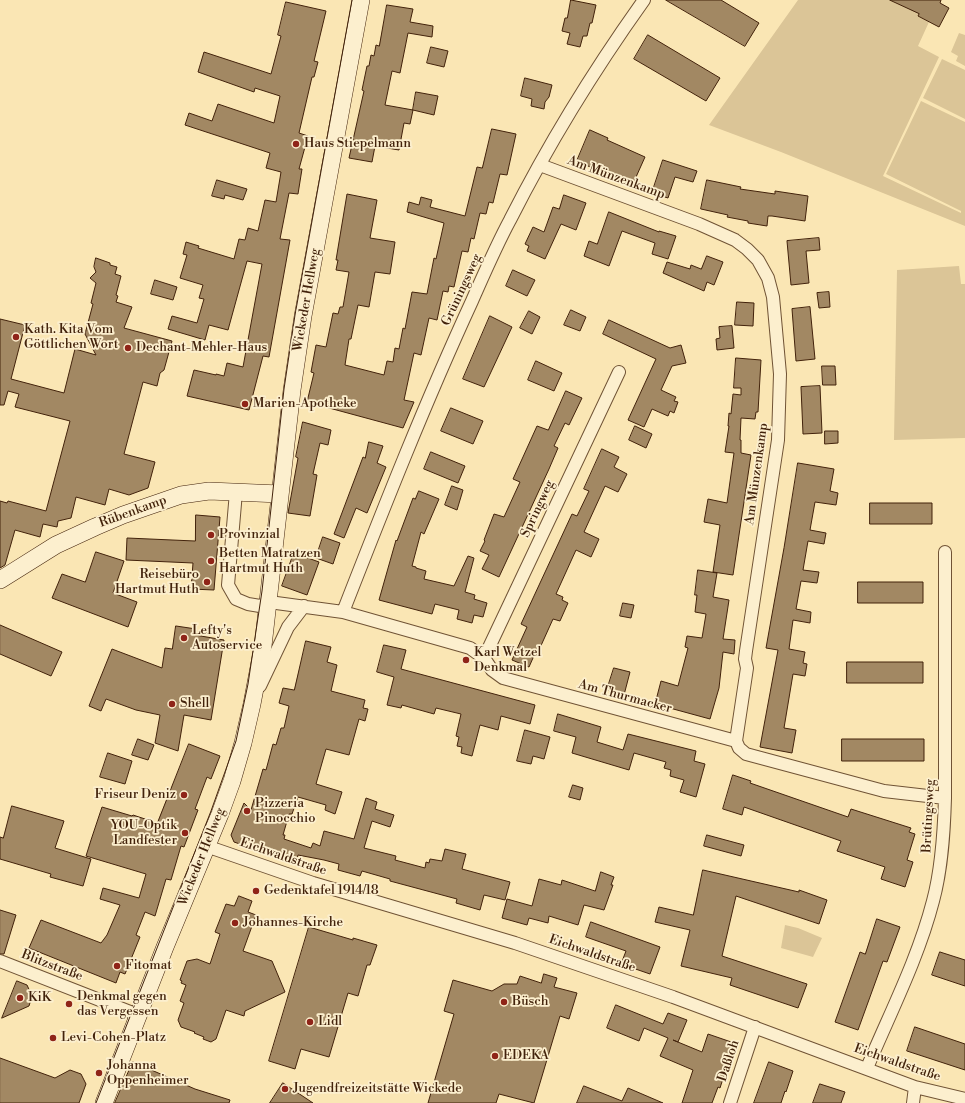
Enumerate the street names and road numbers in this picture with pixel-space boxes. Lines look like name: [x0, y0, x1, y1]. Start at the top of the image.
street label: Am Münzenkamp: [565, 153, 667, 203]
street label: Wickeder Hellweg: [290, 247, 324, 353]
street label: Grüningsweg: [439, 252, 485, 328]
street label: Am Münzenkamp: [742, 422, 772, 526]
street label: Springweg: [518, 478, 558, 540]
street label: Rübenkamp: [97, 493, 169, 531]
street label: Am Thurmacker: [576, 677, 674, 717]
street label: Brütingsweg: [919, 779, 939, 853]
street label: Wickeder Hellweg: [175, 806, 229, 908]
street label: Eichwaldstraße: [238, 835, 328, 879]
street label: Eichwaldstraße: [547, 932, 637, 976]
street label: Blitzstraße: [19, 947, 85, 985]
street label: Daßloh: [715, 1038, 743, 1084]
street label: Eichwaldstraße: [852, 1041, 942, 1085]

